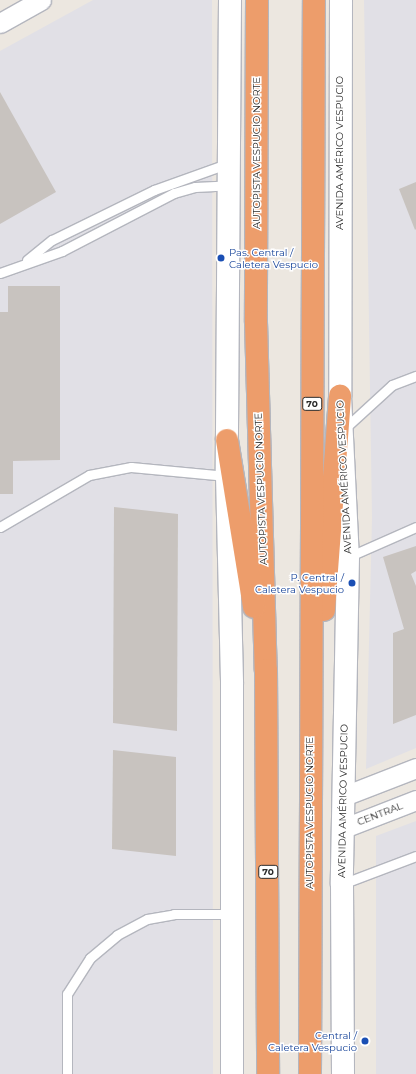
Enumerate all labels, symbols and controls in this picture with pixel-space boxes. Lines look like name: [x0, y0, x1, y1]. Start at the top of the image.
street label: AVENIDA AMÉRICO VESPUCIO: [334, 76, 346, 230]
street label: AUTOPISTA VESPUCIO NORTE: [251, 77, 263, 229]
place label: Pas. Central / Caletera Vespucio: [229, 246, 318, 270]
marker: Pas. Central / Caletera Vespucio: [216, 253, 226, 263]
road number: 70: [302, 397, 322, 411]
street label: AVENIDA AMÉRICO VESPUCIO: [334, 400, 354, 554]
street label: AUTOPISTA VESPUCIO NORTE: [252, 413, 270, 565]
place label: P. Central / Caletera Vespucio: [255, 571, 344, 594]
marker: P. Central / Caletera Vespucio: [347, 578, 357, 588]
street label: AVENIDA AMÉRICO VESPUCIO: [336, 724, 350, 878]
street label: AUTOPISTA VESPUCIO NORTE: [304, 737, 316, 889]
street label: CENTRAL: [355, 800, 405, 828]
road number: 70: [258, 865, 278, 879]
place label: Central / Caletera Vespucio: [268, 1029, 357, 1052]
marker: Central / Caletera Vespucio: [360, 1036, 370, 1046]

